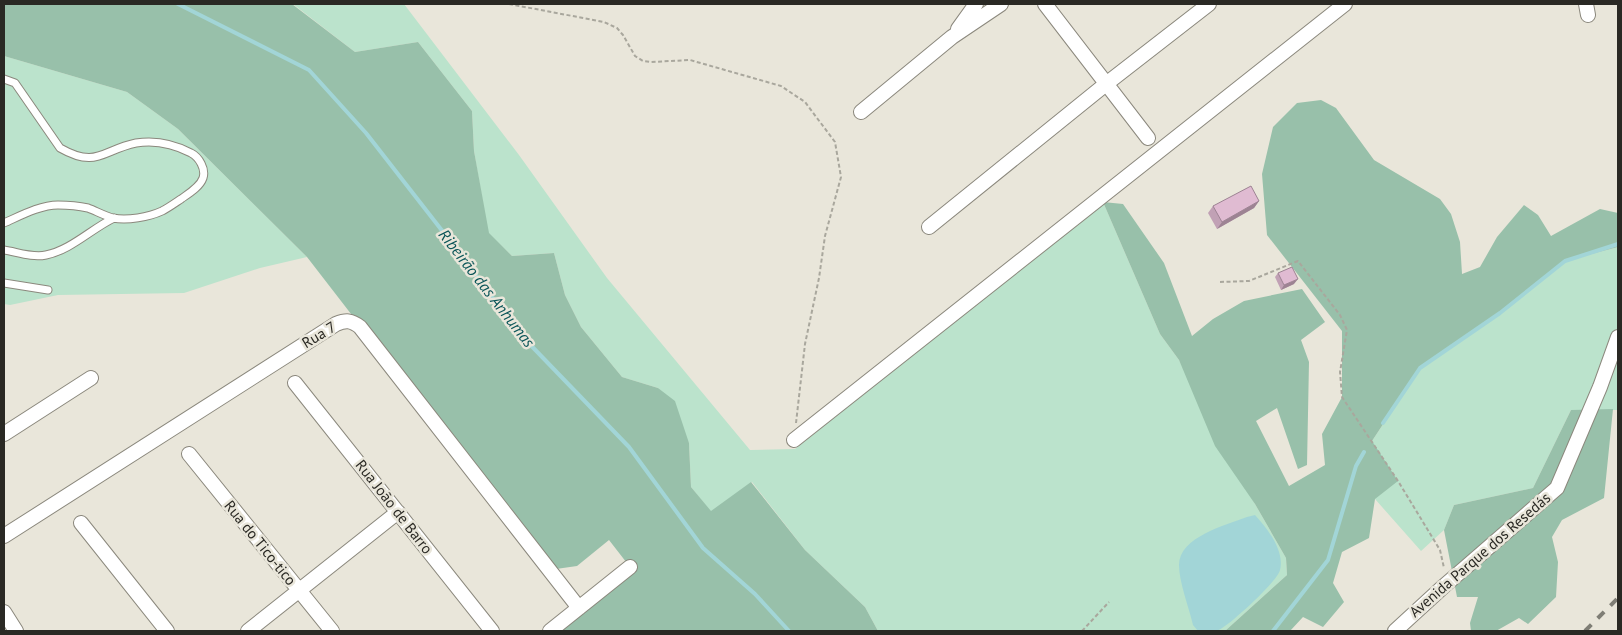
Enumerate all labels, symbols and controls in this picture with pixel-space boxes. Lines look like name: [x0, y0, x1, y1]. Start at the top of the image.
water label: Ribeirão das Anhumas: [435, 225, 540, 352]
street label: Rua 7: [298, 317, 339, 352]
street label: Rua João de Barro: [352, 456, 437, 558]
street label: Avenida Parque dos Resedás: [1405, 488, 1554, 621]
street label: Rua do Tico-tico: [220, 496, 300, 589]

